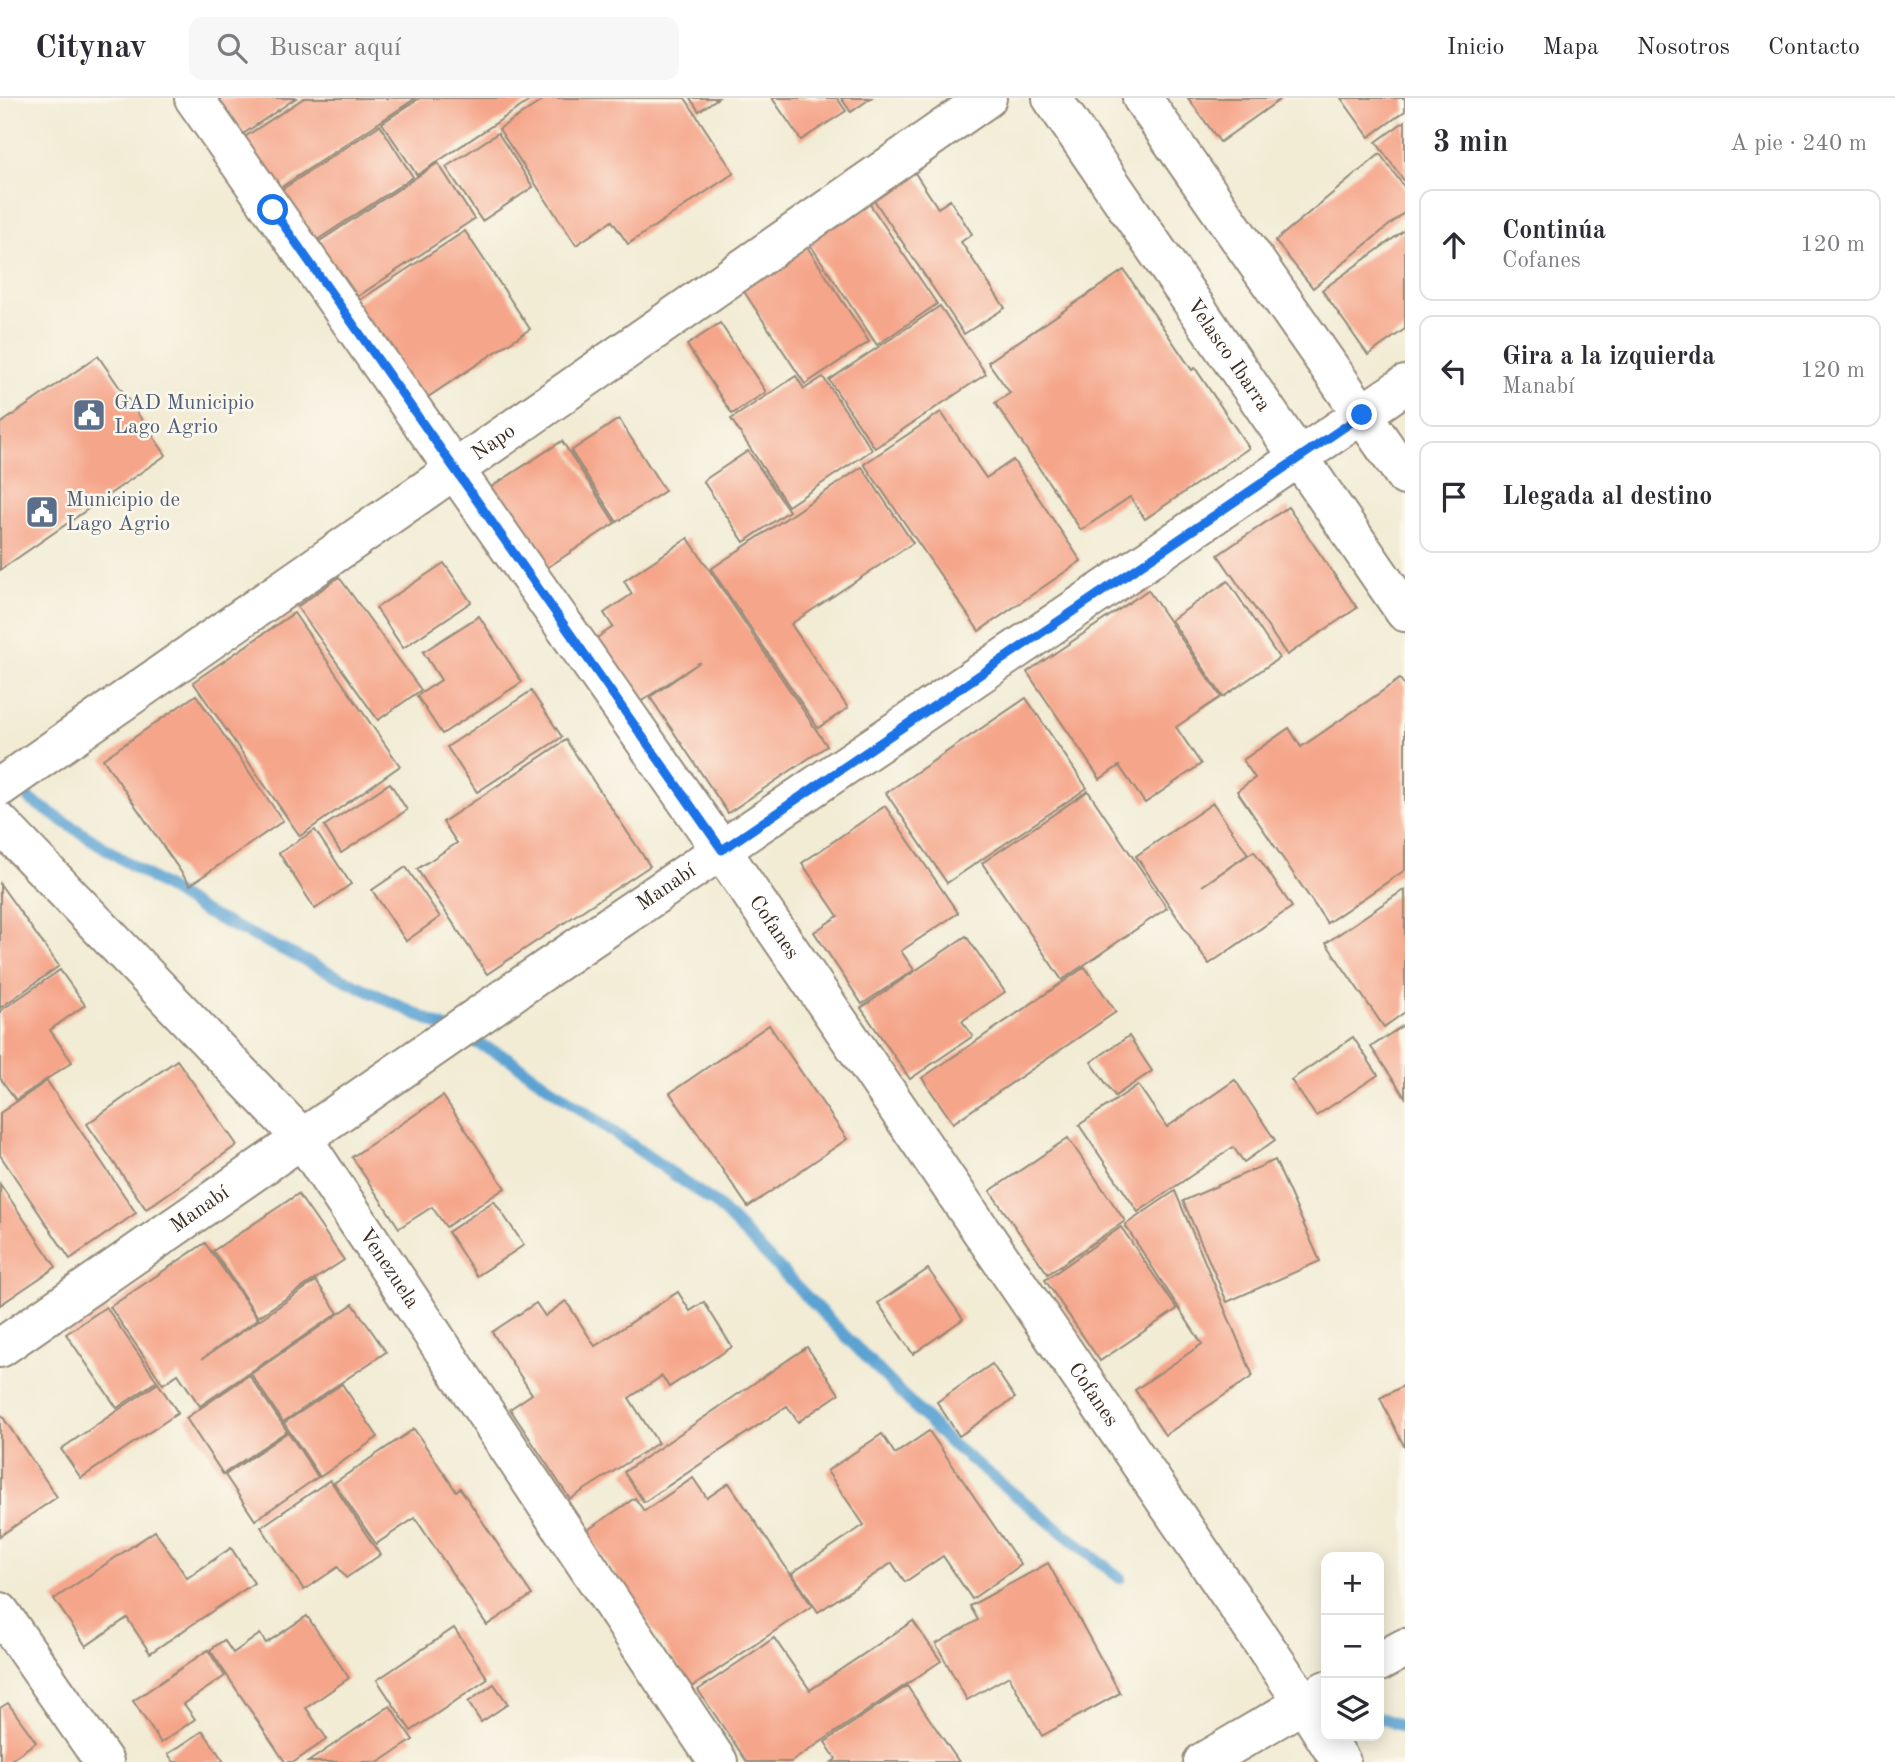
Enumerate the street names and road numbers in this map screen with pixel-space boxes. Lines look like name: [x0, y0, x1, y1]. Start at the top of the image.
street label: Velasco Ibarra: [1183, 295, 1275, 415]
street label: Napo: [468, 420, 519, 465]
street label: Manabí: [633, 860, 700, 915]
street label: Cofanes: [745, 892, 803, 963]
street label: Manabí: [166, 1182, 233, 1237]
street label: Venezuela: [355, 1225, 423, 1312]
street label: Cofanes: [1064, 1359, 1122, 1430]

